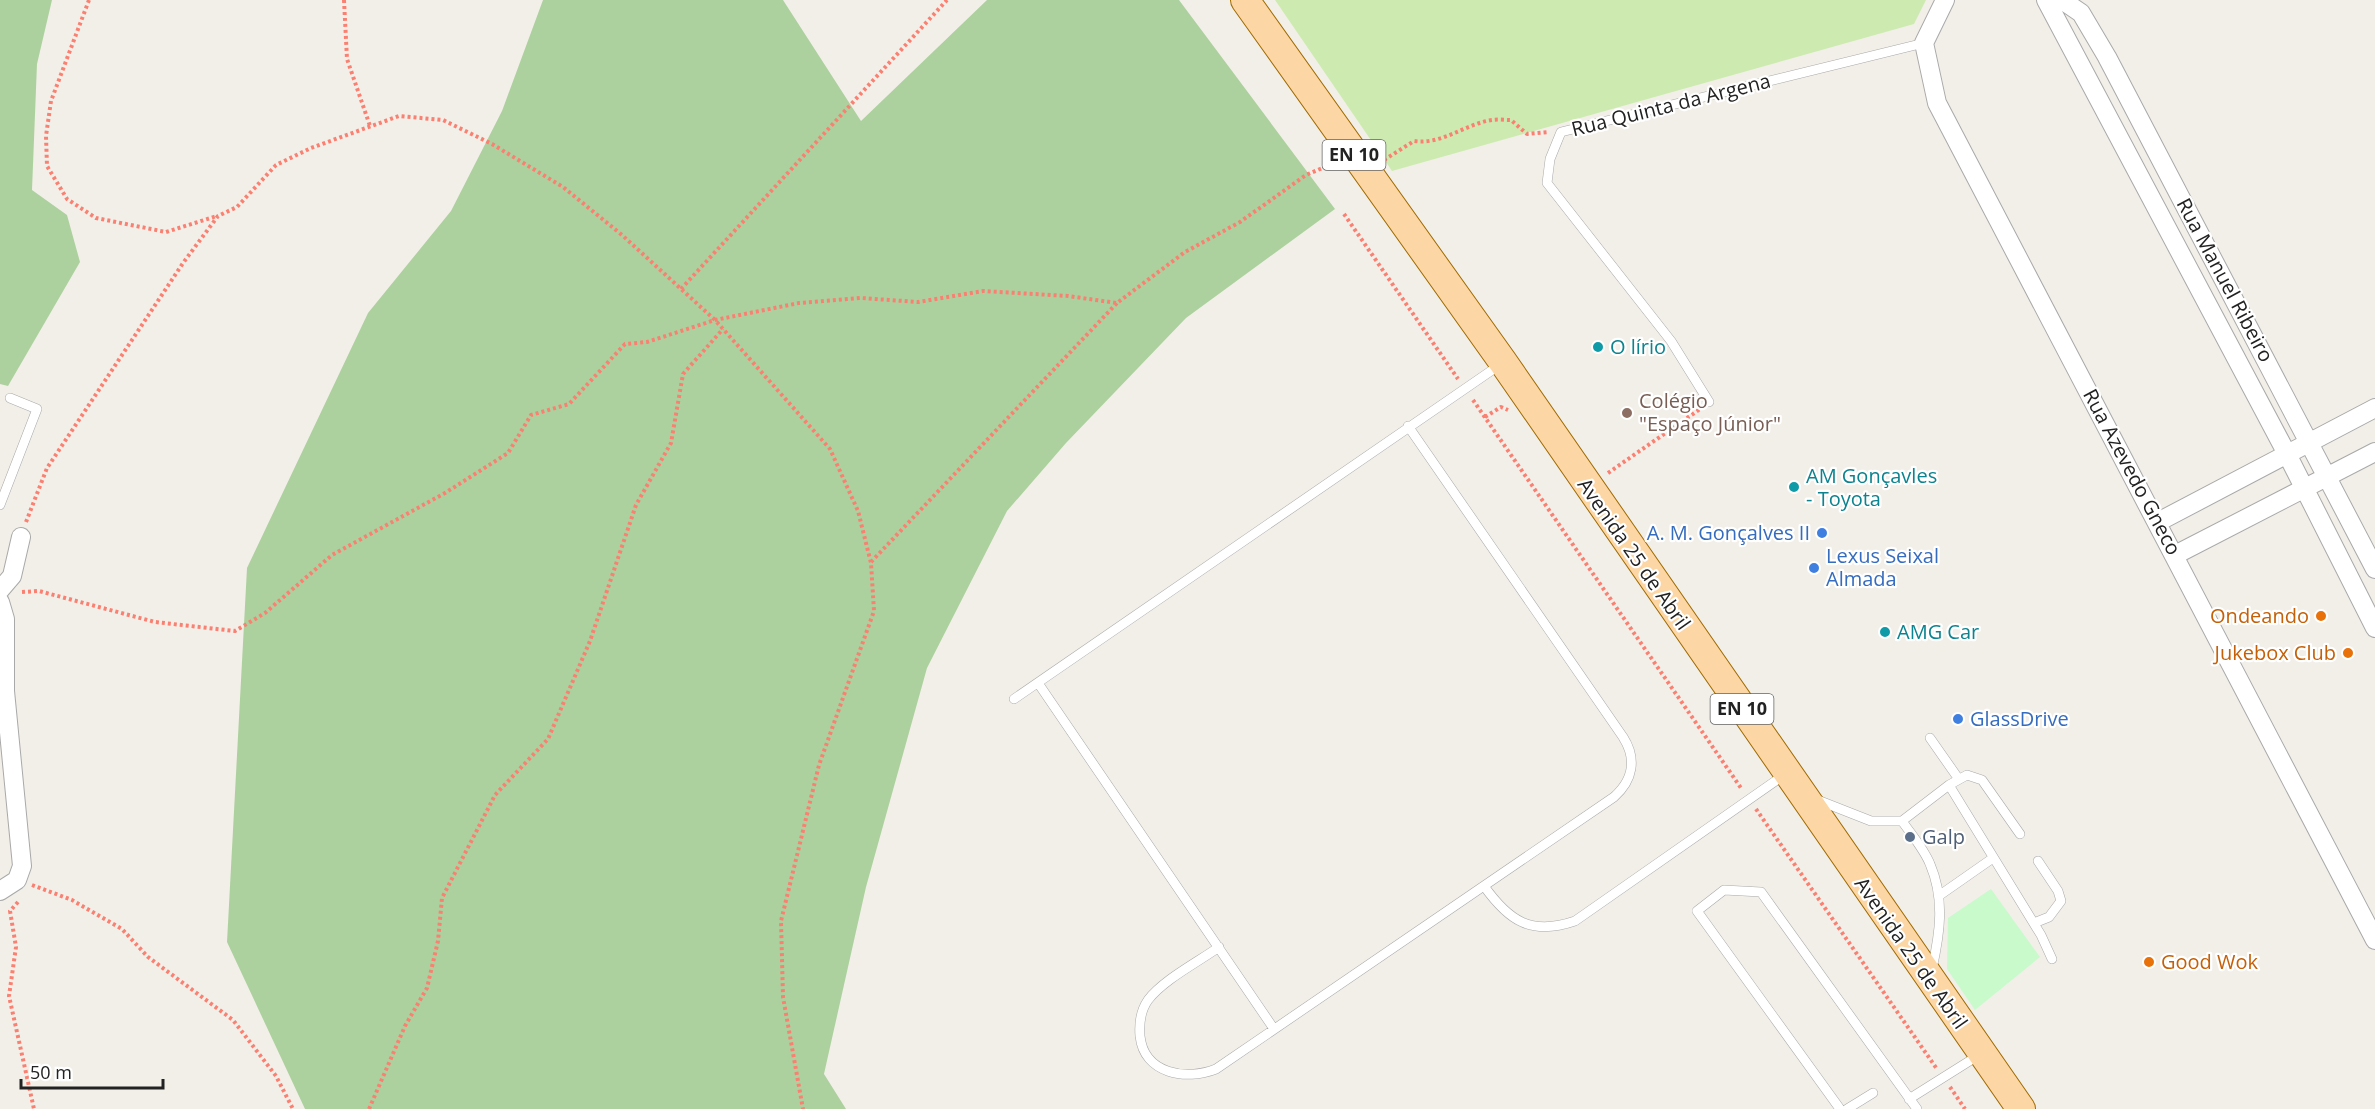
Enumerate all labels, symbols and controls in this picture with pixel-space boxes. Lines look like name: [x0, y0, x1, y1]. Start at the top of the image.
street label: Rua Quinta da Argena: [1568, 67, 1773, 142]
road number: EN 10: [1322, 140, 1386, 170]
street label: Rua Manuel Ribeiro: [2171, 193, 2280, 367]
place label: O lírio: [1610, 333, 1666, 360]
marker: O lírio: [1591, 340, 1605, 354]
street label: Rua Azevedo Gneco: [2077, 384, 2188, 560]
place label: Colégio "Espaço Júnior": [1639, 387, 1781, 437]
marker: Colégio "Espaço Júnior": [1620, 406, 1634, 420]
place label: AM Gonçavles - Toyota: [1806, 462, 1937, 512]
street label: Avenida 25 de Abril: [1572, 472, 1697, 635]
marker: AM Gonçavles - Toyota: [1787, 480, 1801, 494]
place label: A. M. Gonçalves II: [1647, 519, 1810, 546]
marker: A. M. Gonçalves II: [1815, 526, 1829, 540]
place label: Lexus Seixal Almada: [1826, 542, 1939, 592]
marker: Lexus Seixal Almada: [1807, 561, 1821, 575]
place label: Ondeando: [2210, 602, 2309, 629]
marker: Ondeando: [2314, 609, 2328, 623]
place label: AMG Car: [1897, 618, 1979, 645]
marker: AMG Car: [1878, 625, 1892, 639]
place label: Jukebox Club: [2213, 639, 2336, 666]
marker: Jukebox Club: [2341, 646, 2355, 660]
road number: EN 10: [1710, 694, 1774, 724]
place label: GlassDrive: [1970, 705, 2069, 732]
marker: GlassDrive: [1951, 712, 1965, 726]
place label: Galp: [1922, 823, 1965, 850]
marker: Galp: [1903, 830, 1917, 844]
street label: Avenida 25 de Abril: [1849, 871, 1974, 1034]
place label: Good Wok: [2161, 948, 2259, 975]
marker: Good Wok: [2142, 955, 2156, 969]
scale bar: [21, 1052, 164, 1090]
text: 50 m: [30, 1060, 72, 1084]

